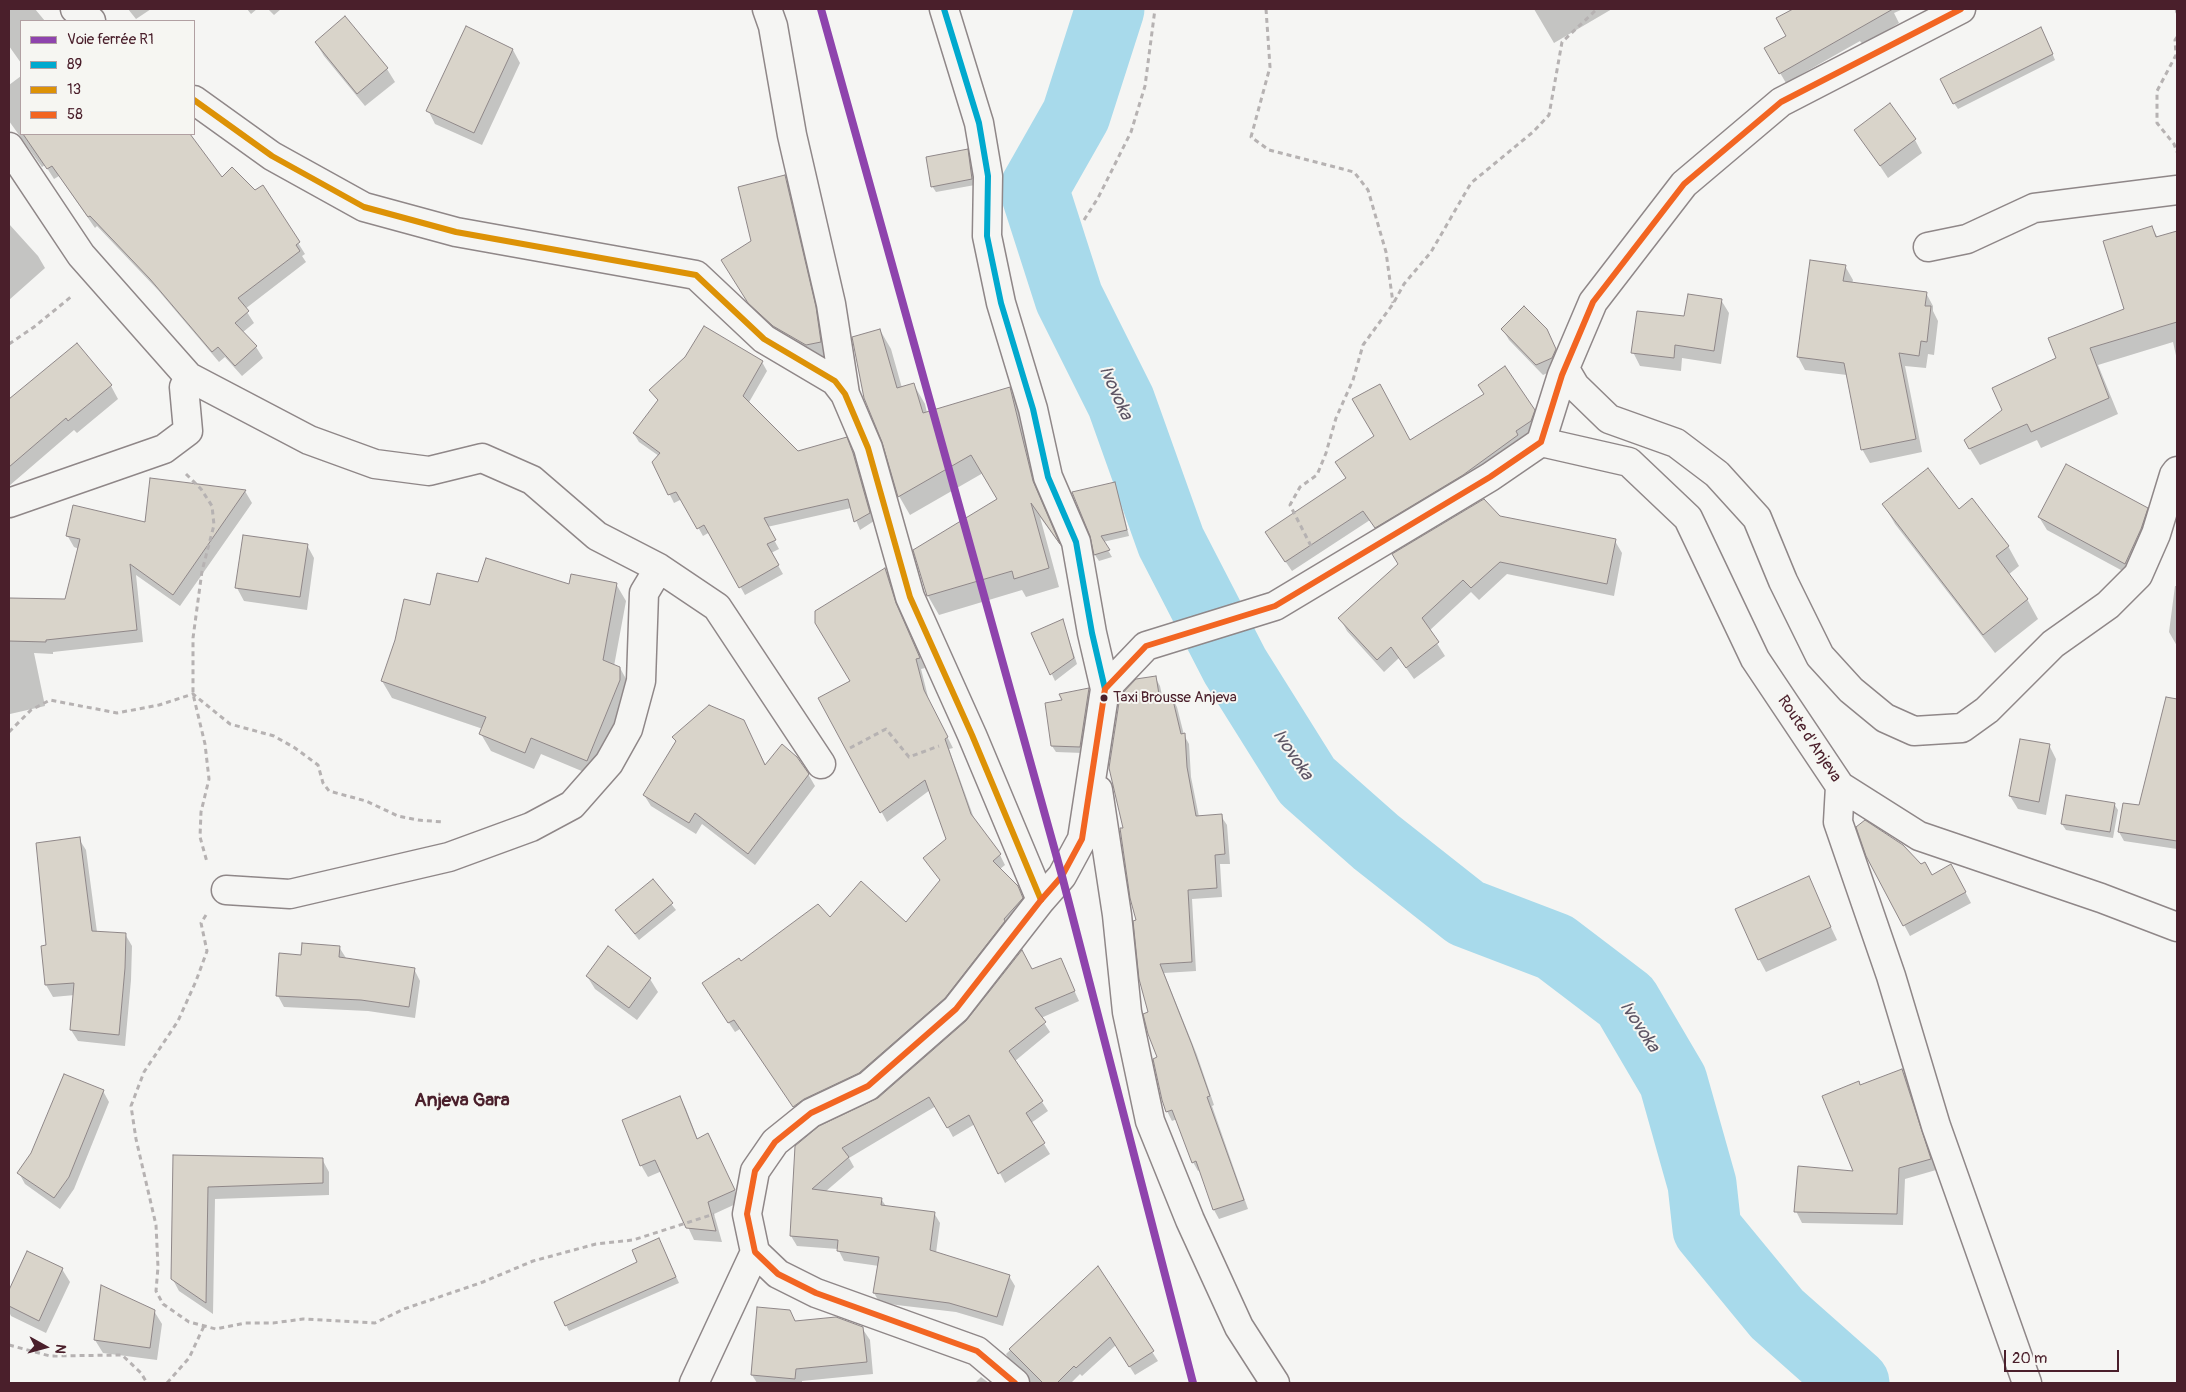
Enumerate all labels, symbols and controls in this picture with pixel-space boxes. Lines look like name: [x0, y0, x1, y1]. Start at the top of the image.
legend: [20, 20, 195, 135]
text: Voie ferrée R1: [67, 30, 154, 49]
text: 89: [67, 55, 82, 74]
text: 13: [67, 80, 81, 99]
text: 58: [67, 105, 83, 124]
water label: Ivovoka: [1094, 363, 1136, 423]
place label: Taxi Brousse Anjeva: [1113, 689, 1237, 707]
street label: Route d'Anjeva: [1773, 692, 1845, 786]
marker: Taxi Brousse Anjeva: [1099, 693, 1109, 703]
water label: Ivovoka: [1267, 726, 1317, 784]
water label: Ivovoka: [1615, 997, 1663, 1057]
district label: Anjeva Gara: [414, 1090, 510, 1112]
north arrow: [20, 1322, 70, 1372]
scale bar: [2006, 1340, 2121, 1372]
text: N: [51, 1343, 69, 1355]
text: 20 m: [2012, 1349, 2047, 1368]

